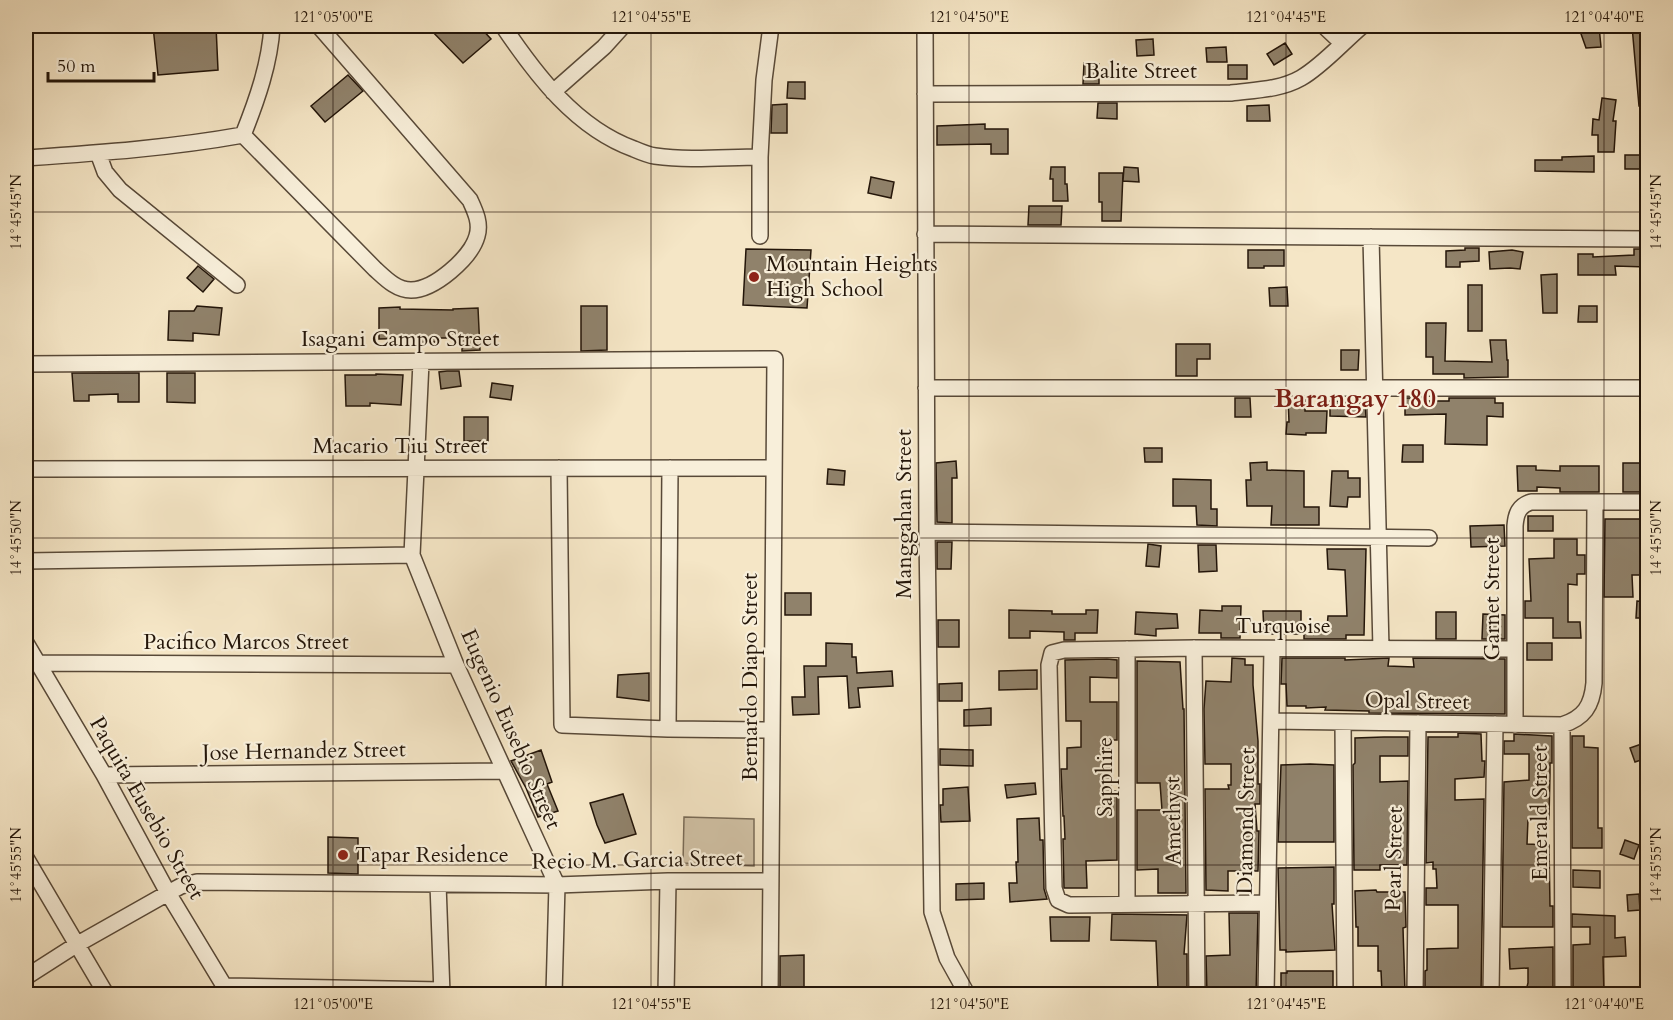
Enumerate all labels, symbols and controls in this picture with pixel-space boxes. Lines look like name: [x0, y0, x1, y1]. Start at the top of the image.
text: 121°05'00"E: [293, 7, 373, 27]
text: 121°04'55"E: [611, 7, 691, 27]
text: 121°04'50"E: [929, 7, 1009, 27]
text: 121°04'45"E: [1246, 7, 1326, 27]
text: 121°04'40"E: [1564, 7, 1644, 27]
scale bar: [48, 45, 154, 83]
text: 50 m: [57, 54, 96, 79]
street label: Balite Street: [1085, 56, 1197, 86]
text: 14°45'45"N: [6, 174, 26, 250]
text: 14°45'45"N: [1646, 174, 1666, 250]
place label: Mountain Heights High School: [766, 249, 938, 304]
marker: Mountain Heights High School: [747, 270, 761, 284]
street label: Isagani Campo Street: [301, 324, 499, 354]
district label: Barangay 180: [1274, 381, 1436, 416]
street label: Manggahan Street: [889, 429, 919, 599]
street label: Macario Tiu Street: [312, 431, 488, 461]
text: 14°45'50"N: [6, 500, 26, 576]
text: 14°45'50"N: [1646, 500, 1666, 576]
street label: Garnet Street: [1477, 537, 1507, 661]
street label: Bernardo Diapo Street: [735, 573, 765, 781]
street label: Turquoise: [1235, 611, 1331, 641]
street label: Eugenio Eusebio Street: [453, 624, 569, 834]
street label: Pacifico Marcos Street: [143, 627, 349, 657]
street label: Opal Street: [1364, 685, 1470, 717]
street label: Paquita Eusebio Street: [82, 711, 212, 905]
street label: Jose Hernandez Street: [199, 734, 406, 768]
street label: Sapphire: [1090, 737, 1120, 817]
street label: Emerald Street: [1525, 745, 1555, 881]
street label: Diamond Street: [1230, 747, 1262, 895]
street label: Amethyst: [1157, 776, 1189, 866]
street label: Pearl Street: [1378, 806, 1410, 912]
text: 14°45'55"N: [6, 827, 26, 903]
text: 14°45'55"N: [1646, 827, 1666, 903]
place label: Tapar Residence: [355, 840, 509, 870]
street label: Recio M. Garcia Street: [531, 843, 743, 877]
marker: Tapar Residence: [336, 848, 350, 862]
text: 121°05'00"E: [293, 994, 373, 1014]
text: 121°04'55"E: [611, 994, 691, 1014]
text: 121°04'50"E: [929, 994, 1009, 1014]
text: 121°04'45"E: [1246, 994, 1326, 1014]
text: 121°04'40"E: [1564, 994, 1644, 1014]

